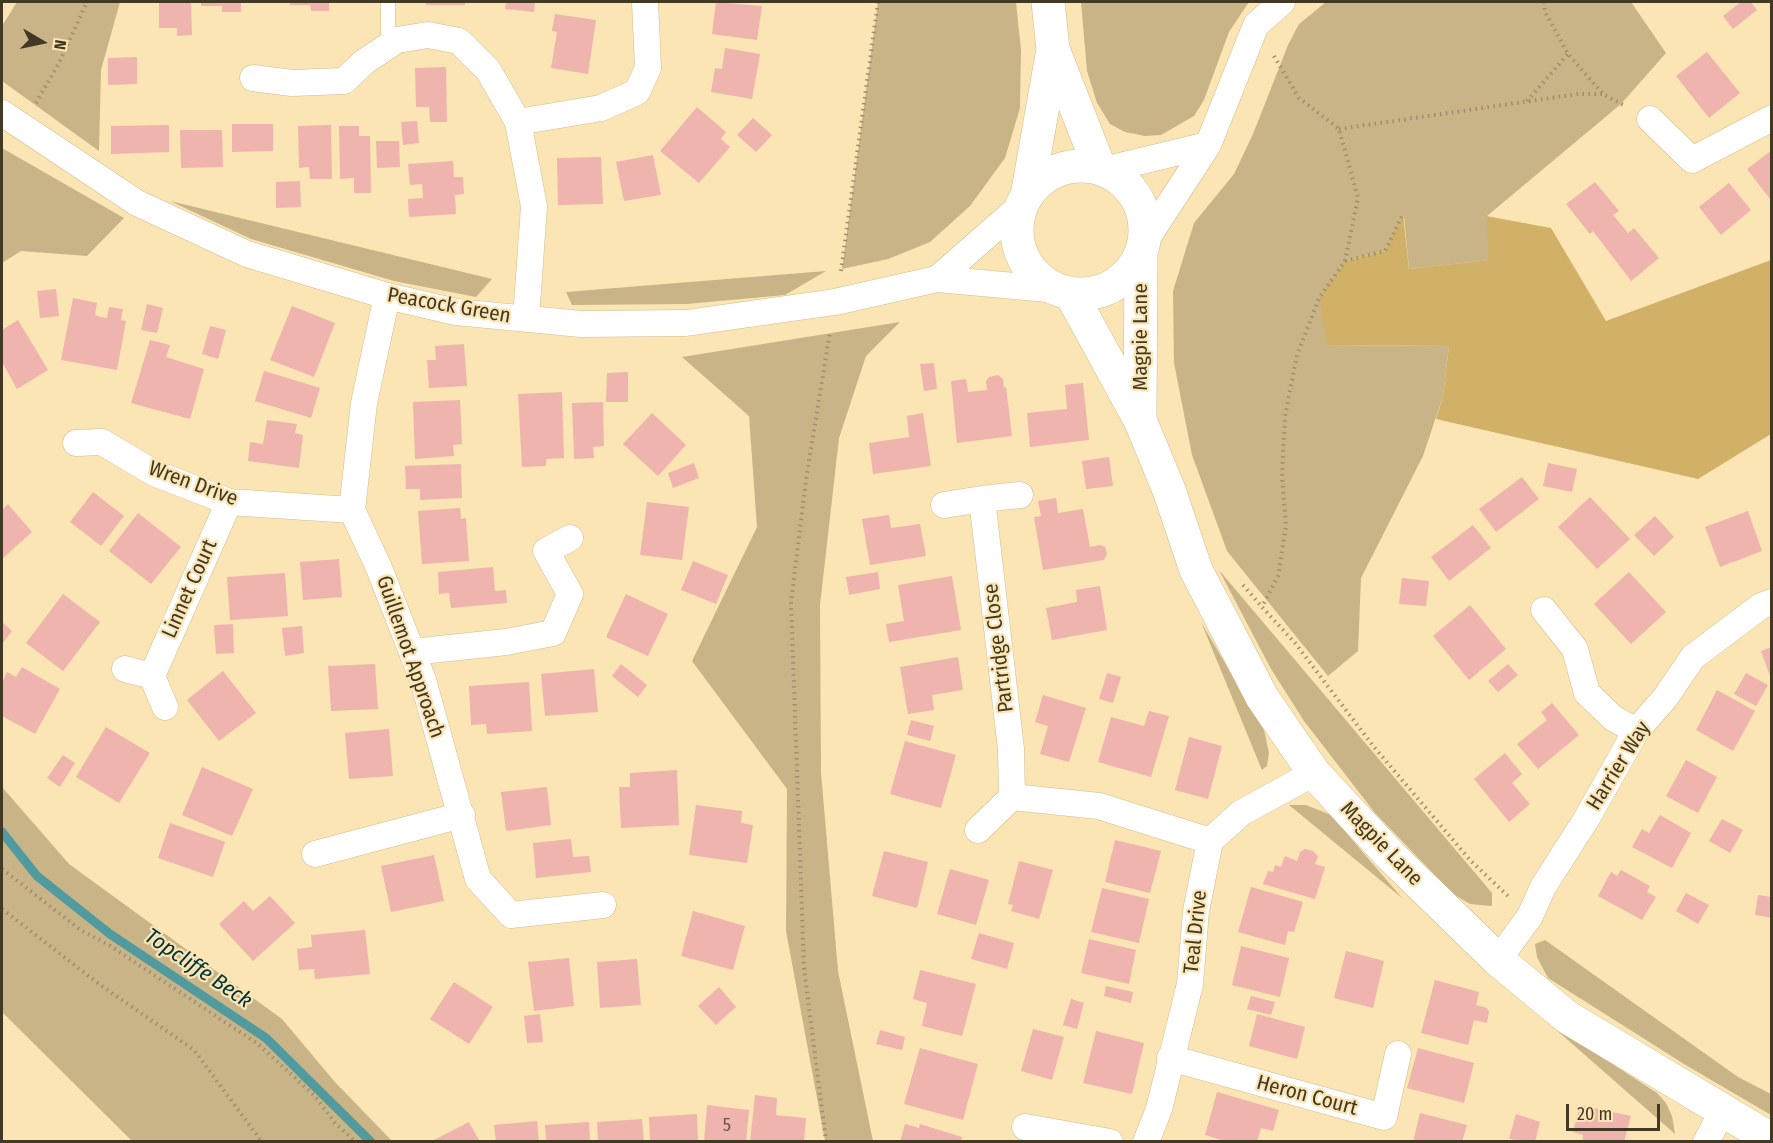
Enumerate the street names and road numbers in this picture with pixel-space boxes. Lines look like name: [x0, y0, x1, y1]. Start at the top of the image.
street label: Peacock Green: [385, 283, 513, 329]
street label: Magpie Lane: [1128, 283, 1154, 391]
street label: Wren Drive: [145, 456, 241, 512]
street label: Linnet Court: [157, 536, 223, 642]
street label: Guillemot Approach: [370, 573, 450, 741]
street label: Partridge Close: [979, 582, 1019, 714]
street label: Harrier Way: [1582, 717, 1656, 815]
street label: Magpie Lane: [1335, 797, 1427, 891]
street label: Teal Drive: [1179, 889, 1213, 975]
street label: Heron Court: [1254, 1070, 1360, 1122]

